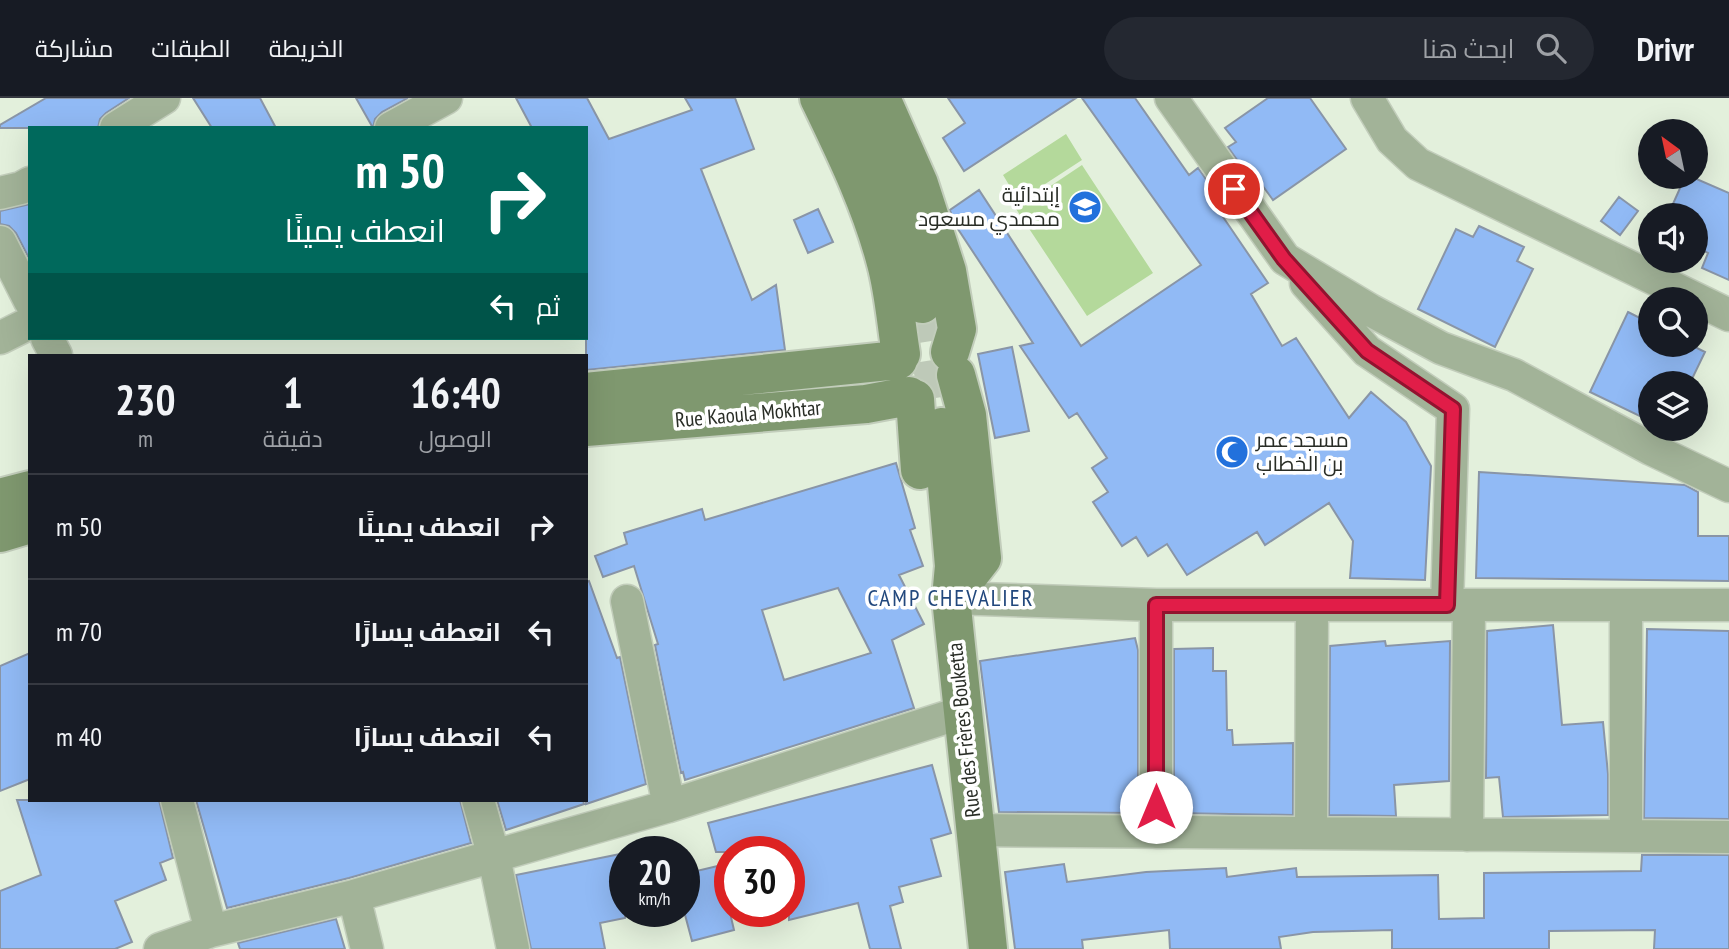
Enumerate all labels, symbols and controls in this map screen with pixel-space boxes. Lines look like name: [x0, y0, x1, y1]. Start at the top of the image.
search box: [1104, 17, 1594, 80]
text: Drivr: [1636, 27, 1694, 70]
icon: search: [1532, 29, 1570, 67]
text: ابحث هنا: [1422, 32, 1514, 65]
text: مشاركة: [35, 33, 113, 64]
text: الطبقات: [151, 33, 231, 64]
text: الخريطة: [269, 33, 344, 64]
north arrow: [1638, 119, 1708, 189]
map controls: [1638, 119, 1708, 441]
text: 50 m: [356, 138, 445, 202]
icon: right: [469, 154, 560, 245]
pin: [1204, 159, 1264, 219]
icon: arrive: [1215, 170, 1253, 208]
place label: إبتدائية محمدي مسعود: [918, 181, 1060, 235]
school or university icon: إبتدائية محمدي مسعود: [1066, 188, 1104, 226]
button: sound: [1638, 203, 1708, 273]
text: انعطف يمينًا: [285, 209, 445, 251]
icon: left: [484, 287, 522, 325]
button: search: [1638, 287, 1708, 357]
text: ثم: [536, 290, 560, 323]
text: 1: [283, 365, 303, 420]
text: 16:40: [410, 365, 501, 420]
button: layers: [1638, 371, 1708, 441]
text: 230: [115, 372, 176, 427]
street label: Rue Kaoula Mokhtar: [674, 394, 822, 433]
text: m: [138, 424, 153, 453]
text: دقيقة: [263, 424, 323, 453]
text: الوصول: [419, 424, 492, 453]
place label: مسجد عمر بن الخطاب: [1255, 426, 1349, 477]
mosque icon: مسجد عمر بن الخطاب: [1213, 433, 1251, 471]
icon: right: [522, 508, 560, 546]
text: 50 m: [56, 510, 102, 543]
text: انعطف يمينًا: [357, 510, 501, 543]
district label: CAMP CHEVALIER: [867, 583, 1035, 612]
icon: left: [522, 613, 560, 651]
text: 70 m: [56, 615, 102, 648]
text: انعطف يسارًا: [354, 615, 501, 648]
street label: Rue des Frères Bouketta: [941, 641, 986, 819]
icon: left: [522, 718, 560, 756]
text: 40 m: [56, 720, 102, 753]
text: انعطف يسارًا: [354, 720, 501, 753]
position arrow: [1119, 770, 1193, 844]
speed limit sign: 30: [714, 836, 805, 927]
text: 20: [638, 849, 671, 895]
text: km/h: [639, 887, 670, 910]

